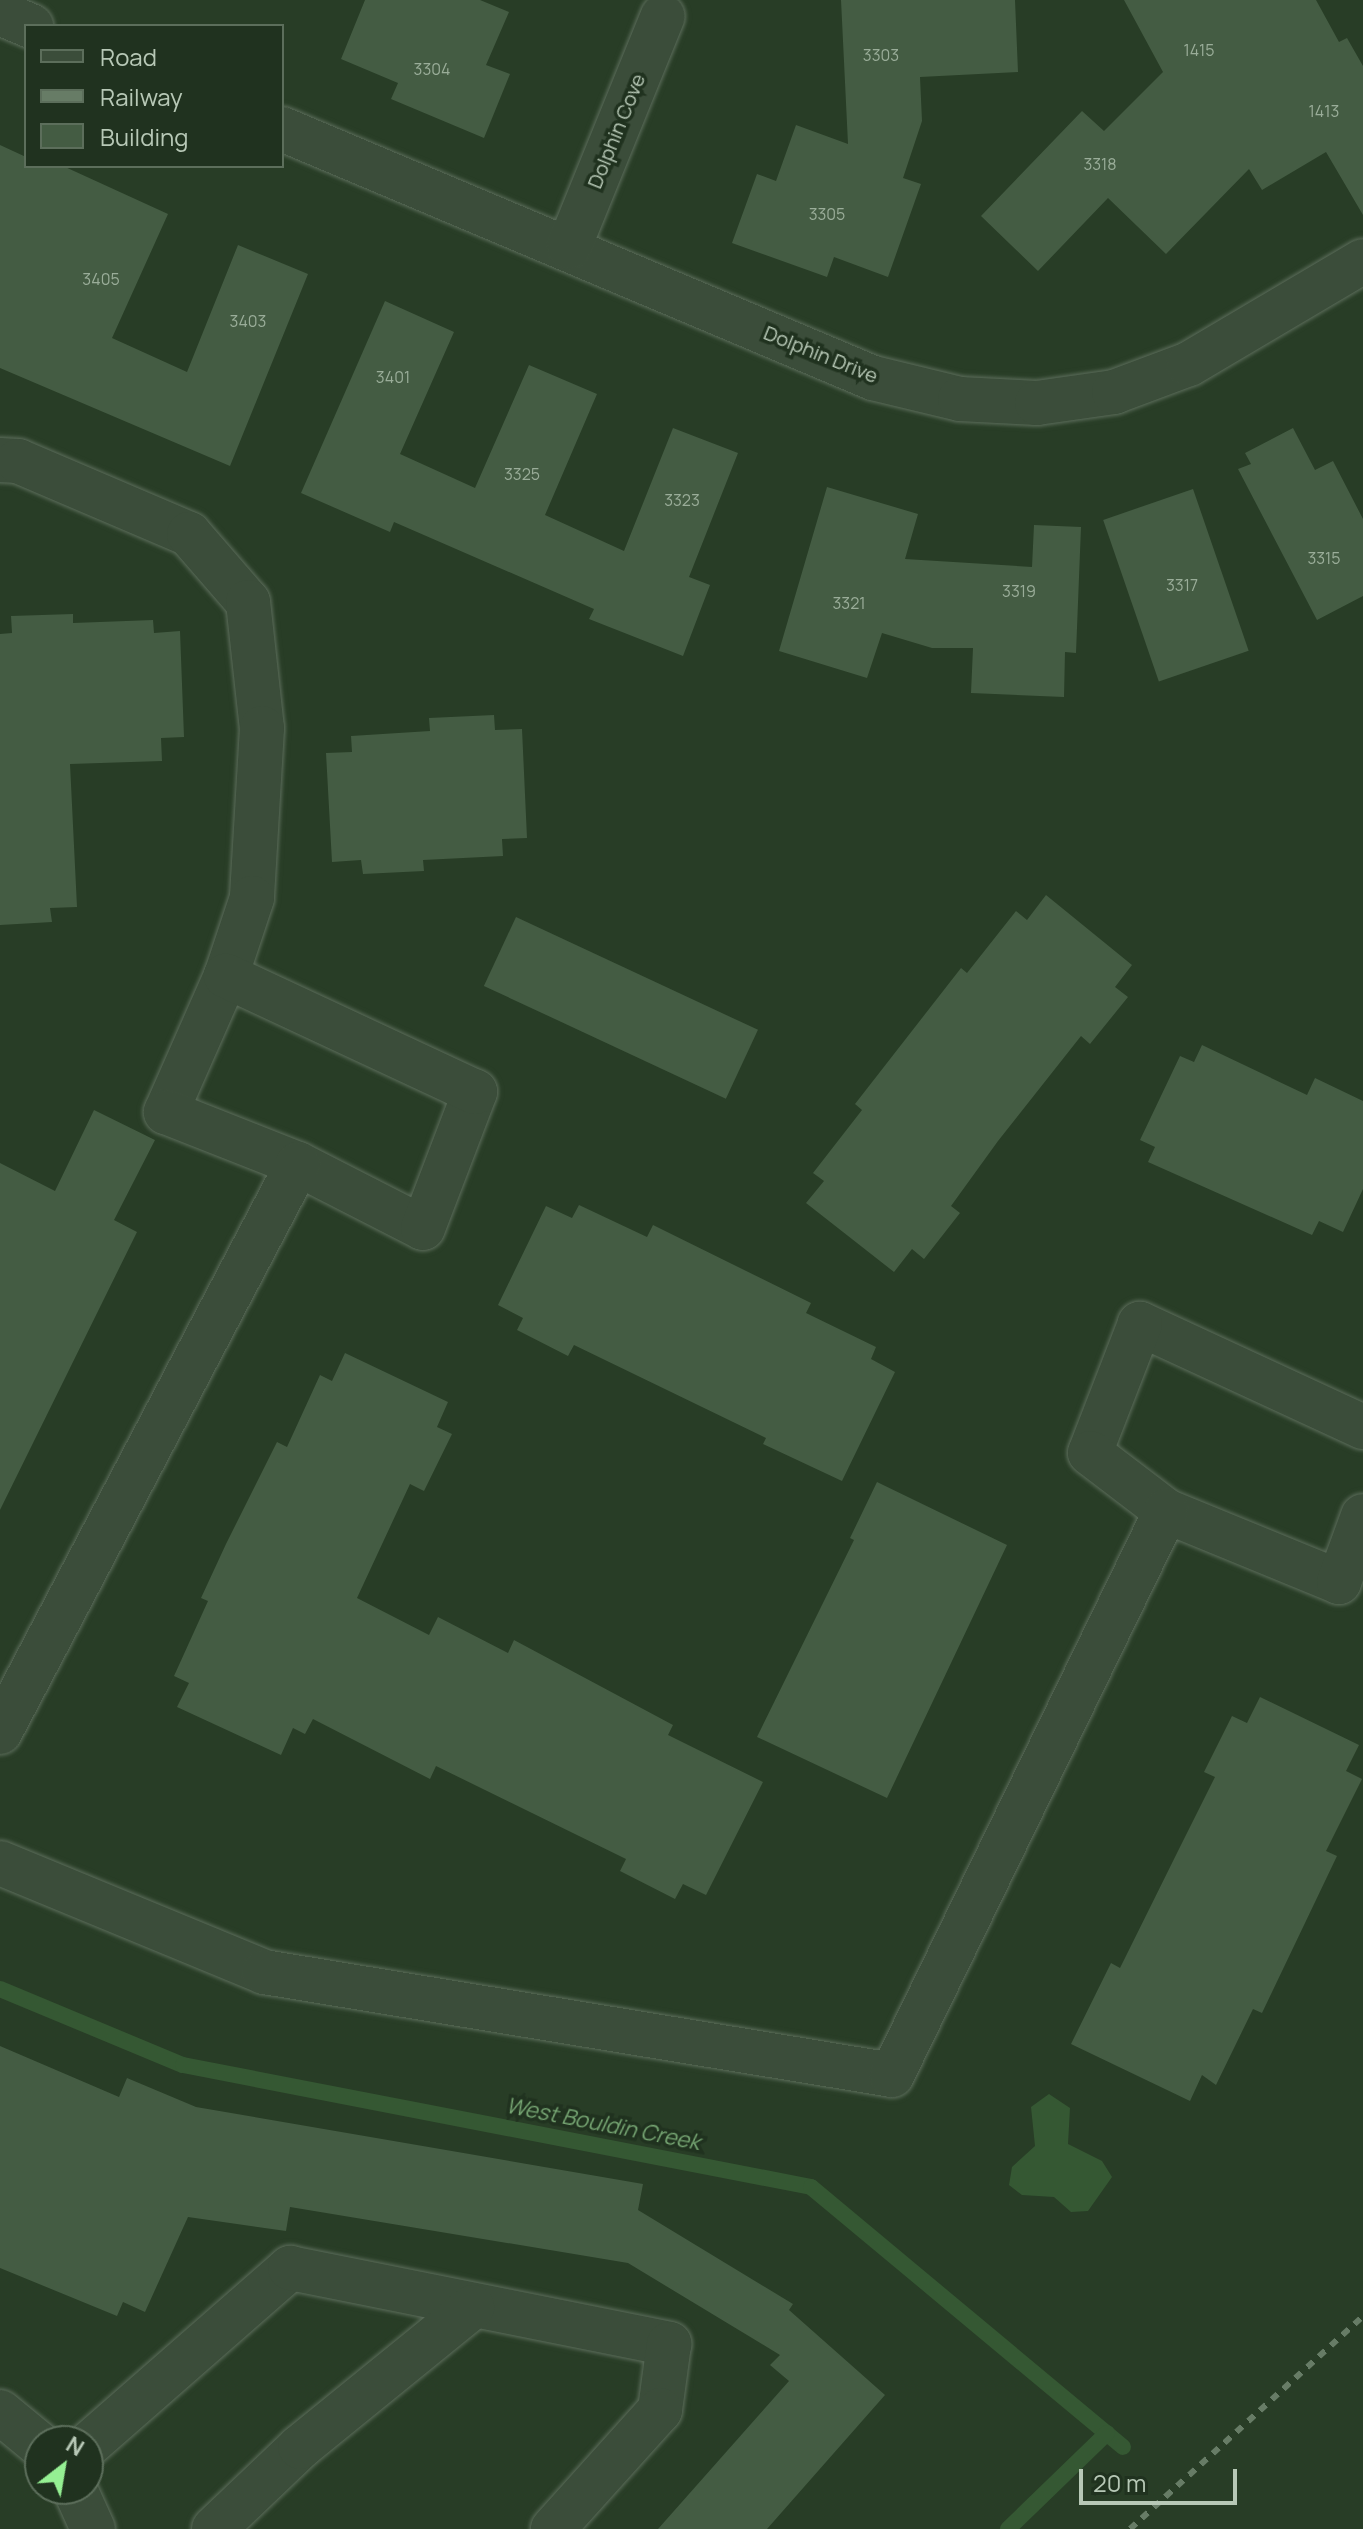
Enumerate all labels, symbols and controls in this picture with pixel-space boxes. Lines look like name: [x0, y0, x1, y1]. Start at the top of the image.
legend: [24, 24, 284, 168]
text: Road: [100, 40, 157, 73]
house number: 1415: [1183, 40, 1215, 60]
house number: 3303: [863, 45, 899, 65]
house number: 3304: [414, 59, 450, 79]
street label: Dolphin Cove: [582, 70, 650, 192]
text: Railway: [100, 80, 183, 113]
house number: 1413: [1309, 101, 1339, 121]
text: Building: [100, 120, 188, 153]
house number: 3318: [1083, 154, 1117, 174]
house number: 3305: [809, 204, 845, 224]
house number: 3405: [82, 269, 120, 289]
house number: 3403: [230, 311, 266, 331]
street label: Dolphin Drive: [760, 320, 882, 388]
house number: 3401: [376, 367, 410, 387]
house number: 3325: [504, 464, 540, 484]
house number: 3323: [664, 490, 700, 510]
house number: 3315: [1307, 548, 1341, 568]
house number: 3317: [1166, 575, 1198, 595]
house number: 3319: [1002, 581, 1036, 601]
house number: 3321: [832, 593, 866, 613]
water label: West Bouldin Creek: [504, 2092, 702, 2156]
north arrow: [24, 2425, 104, 2505]
text: N: [61, 2429, 90, 2463]
scale bar: [1083, 2453, 1241, 2503]
text: 20 m: [1093, 2466, 1146, 2499]

